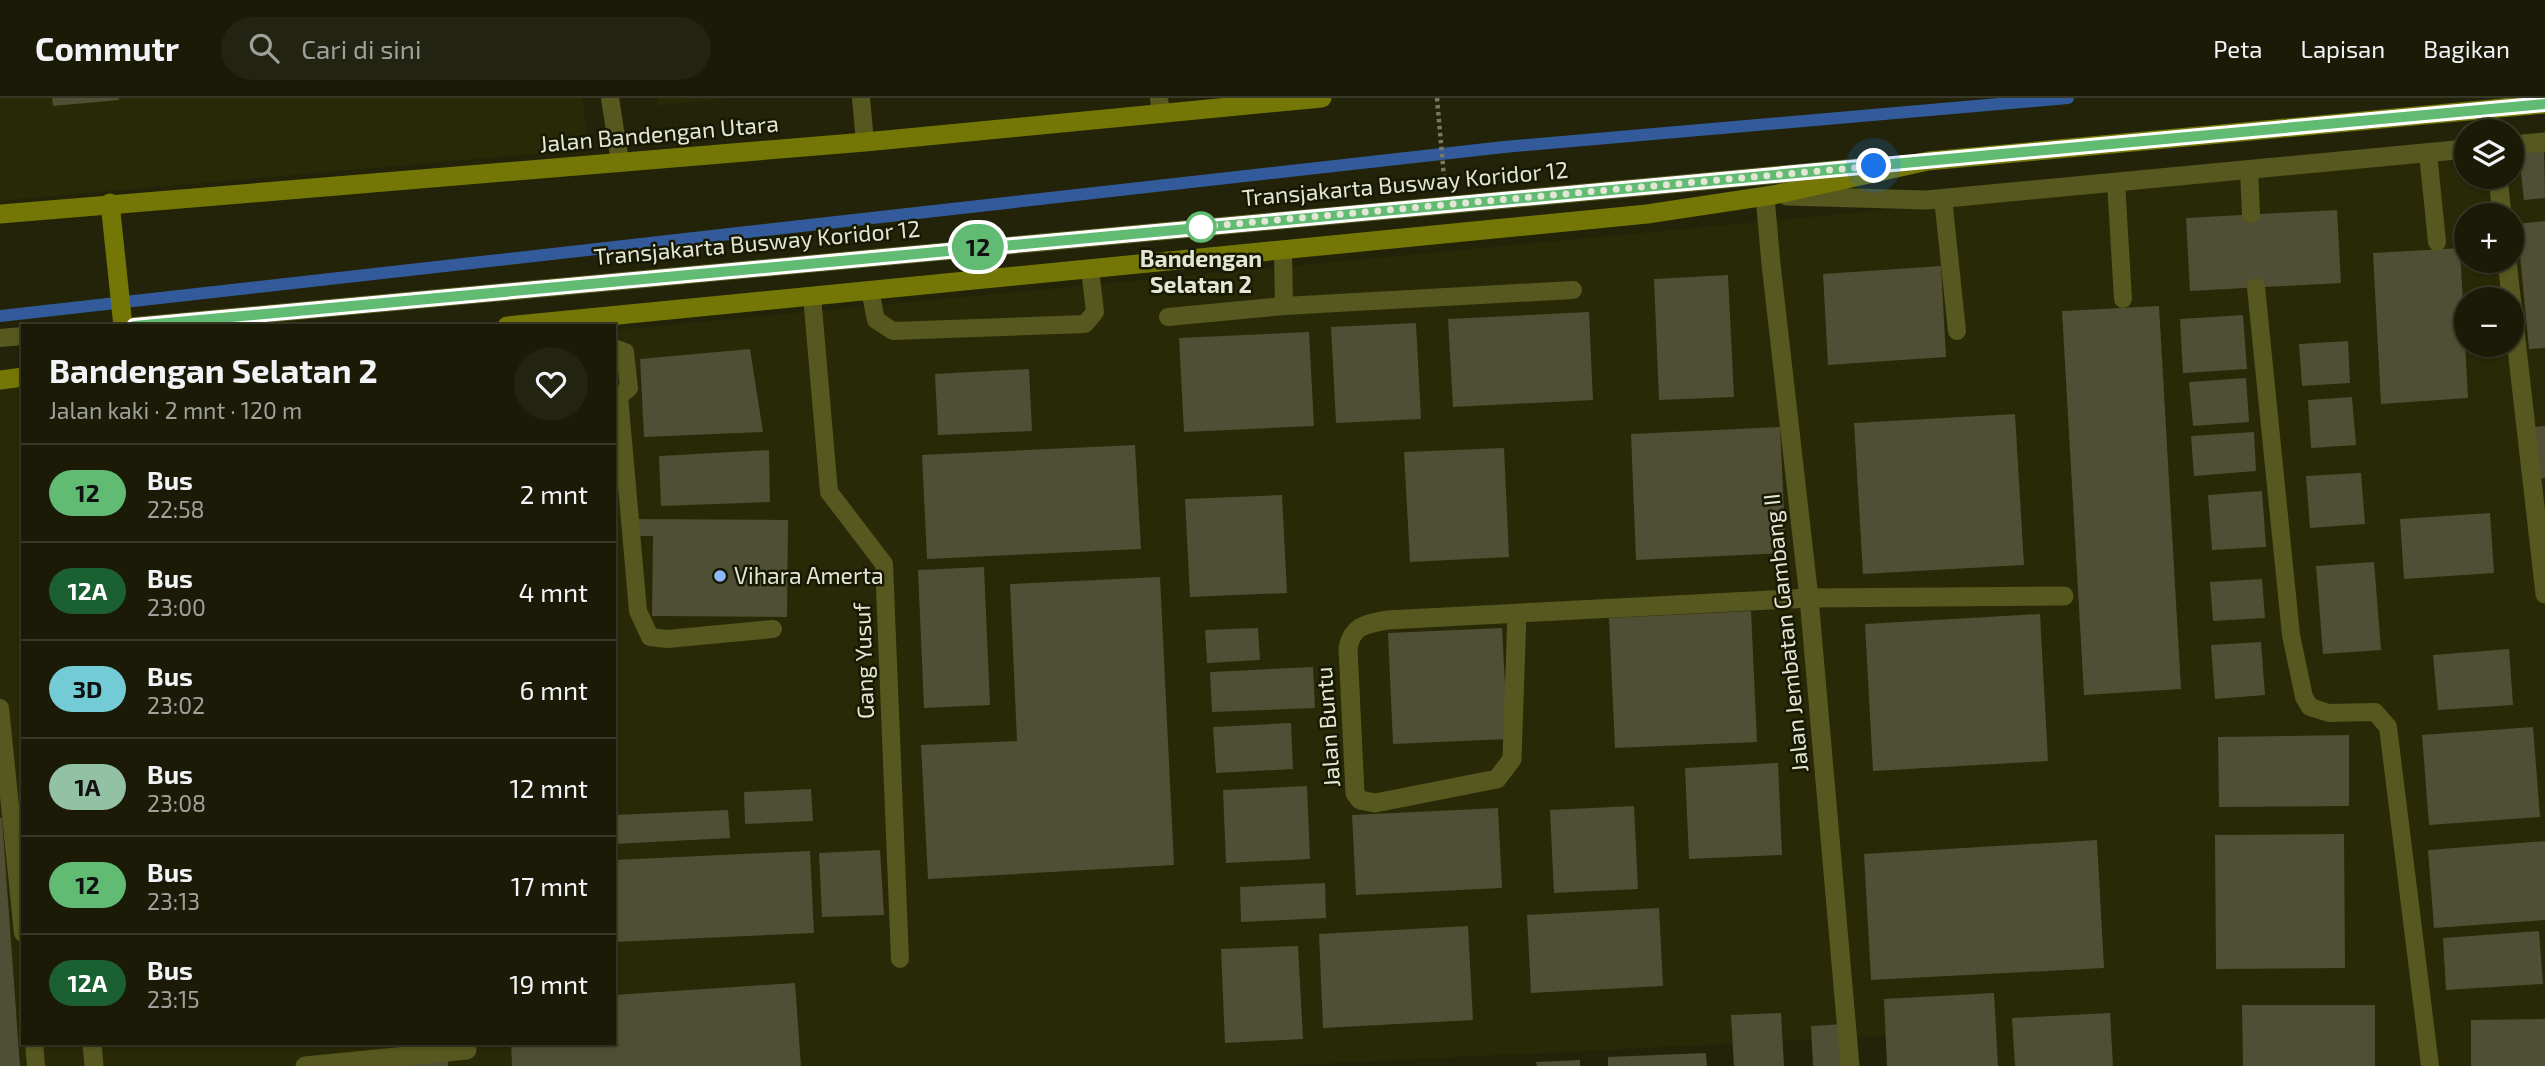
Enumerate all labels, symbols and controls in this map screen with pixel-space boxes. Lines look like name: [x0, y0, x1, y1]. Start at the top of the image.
search box: [221, 17, 711, 80]
text: Commutr: [35, 28, 179, 68]
icon: search: [245, 29, 283, 67]
text: Cari di sini: [301, 33, 421, 64]
text: Peta: [2213, 34, 2263, 63]
text: Lapisan: [2301, 34, 2385, 63]
text: Bagikan: [2423, 34, 2510, 63]
street label: Jalan Bandengan Utara: [538, 109, 780, 157]
map controls: [2454, 119, 2524, 357]
button: layers: [2454, 119, 2524, 189]
your location: [1856, 148, 1891, 183]
street label: Transjakarta Busway Koridor 12: [1241, 155, 1569, 211]
button: +: [2454, 203, 2524, 273]
marker: Bandengan Selatan 2: [1186, 212, 1216, 242]
street label: Transjakarta Busway Koridor 12: [593, 214, 921, 270]
line badge: 12: [946, 224, 1010, 270]
text: 12: [966, 232, 990, 261]
place label: Bandengan Selatan 2: [1140, 244, 1262, 298]
button: −: [2454, 287, 2524, 357]
button: heart: [514, 347, 588, 421]
text: Bandengan Selatan 2: [49, 350, 378, 390]
text: Jalan kaki · 2 mnt · 120 m: [49, 396, 302, 424]
text: Bus: [147, 464, 193, 495]
text: 12: [75, 478, 100, 507]
text: 2 mnt: [520, 478, 588, 509]
street label: Jalan Jembatan Gambang II: [1756, 492, 1814, 774]
text: 22:58: [147, 495, 205, 523]
place label: Vihara Amerta: [734, 561, 884, 589]
text: Bus: [147, 562, 193, 593]
marker: Vihara Amerta: [712, 568, 728, 584]
text: 12A: [68, 576, 107, 605]
text: 4 mnt: [518, 576, 588, 607]
text: 23:00: [147, 593, 206, 621]
street label: Gang Yusuf: [847, 601, 879, 720]
text: Bus: [147, 660, 193, 691]
street label: Jalan Buntu: [1309, 666, 1345, 788]
text: 3D: [73, 674, 103, 703]
text: 6 mnt: [520, 674, 588, 705]
text: 23:02: [147, 691, 205, 719]
text: Bus: [147, 758, 193, 789]
text: 1A: [74, 772, 101, 801]
text: 12 mnt: [509, 772, 588, 803]
text: 23:08: [147, 789, 206, 817]
text: Bus: [147, 856, 193, 887]
text: 12: [75, 870, 100, 899]
text: 17 mnt: [511, 870, 588, 901]
text: 23:13: [147, 887, 200, 915]
text: Bus: [147, 954, 193, 985]
text: 12A: [68, 968, 107, 997]
text: 19 mnt: [509, 968, 588, 999]
text: 23:15: [147, 985, 200, 1013]

